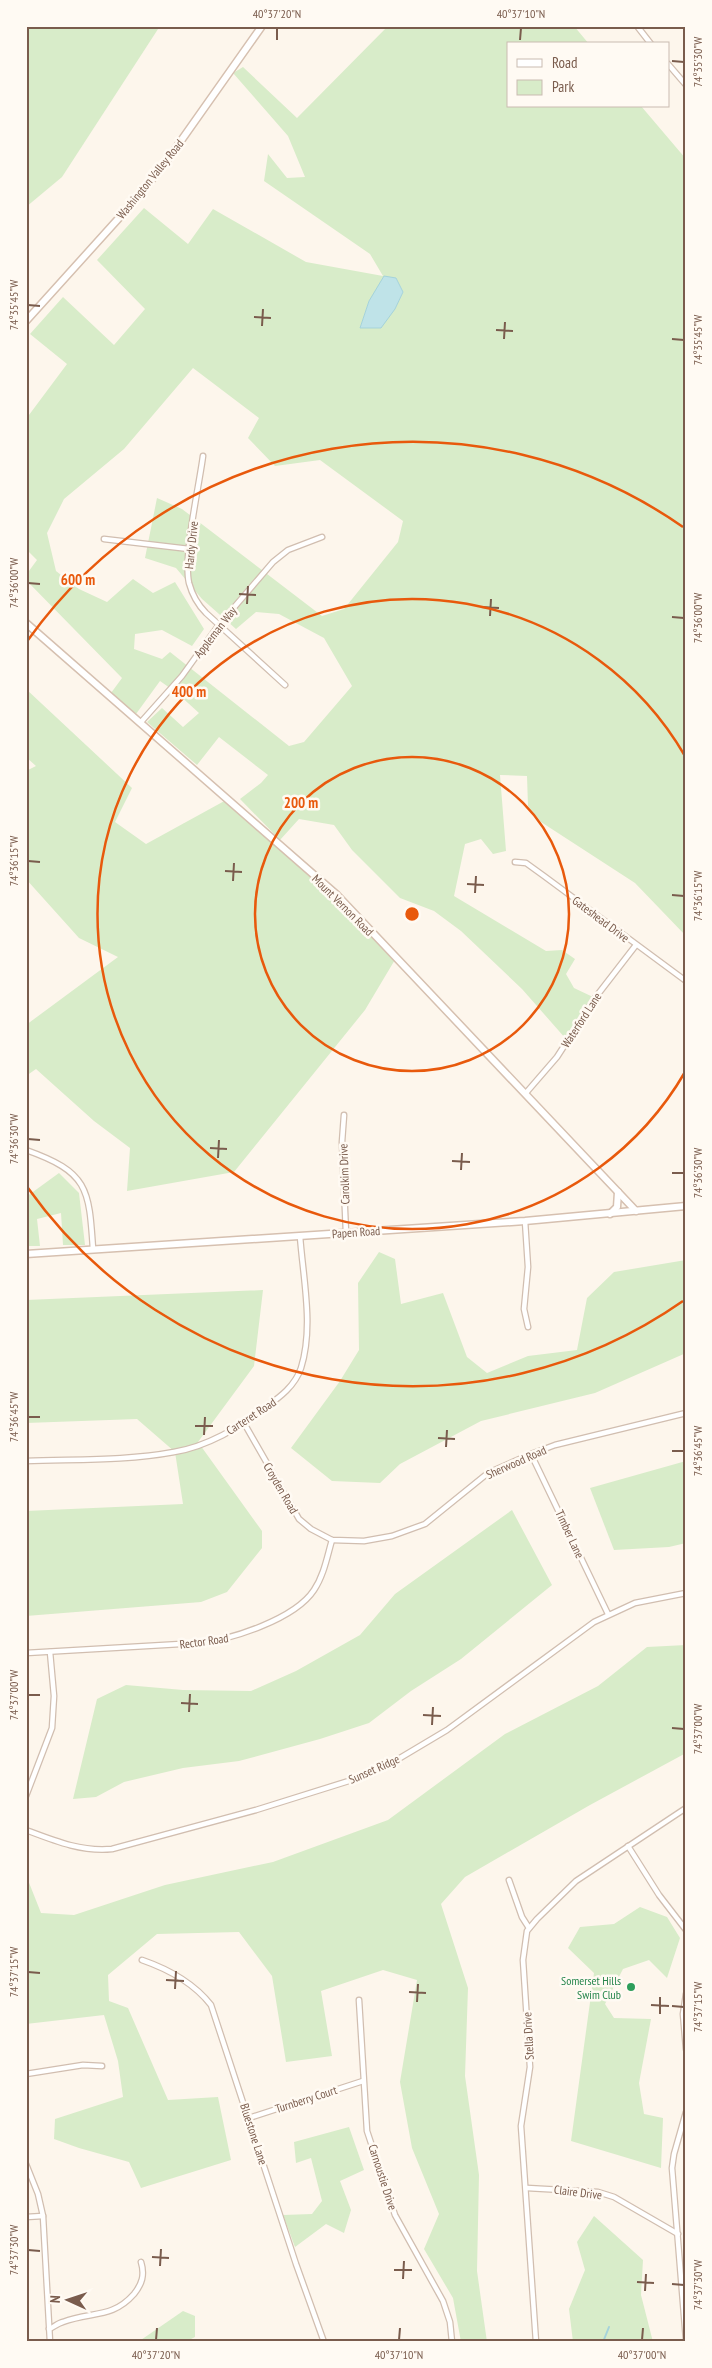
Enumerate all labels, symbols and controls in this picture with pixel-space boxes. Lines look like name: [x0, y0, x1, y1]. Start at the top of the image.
text: 40°37'20"N: [253, 6, 301, 21]
text: 40°37'10"N: [497, 6, 545, 21]
text: 74°35'30"W: [690, 37, 705, 87]
legend: [507, 42, 670, 108]
text: Road: [552, 53, 578, 72]
text: Park: [552, 77, 574, 96]
street label: Washington Valley Road: [113, 136, 187, 222]
text: 74°35'45"W: [6, 280, 21, 330]
text: 74°35'45"W: [690, 315, 705, 365]
street label: Hardy Drive: [181, 520, 201, 570]
text: 74°36'00"W: [6, 558, 21, 608]
text: 600 m: [61, 570, 95, 589]
text: 74°36'00"W: [690, 593, 705, 643]
street label: Appleman Way: [190, 603, 240, 661]
text: 400 m: [172, 682, 206, 701]
text: 200 m: [284, 793, 318, 812]
text: 74°36'15"W: [6, 836, 21, 886]
street label: Mount Vernon Road: [309, 871, 377, 939]
text: 74°36'15"W: [690, 871, 705, 921]
street label: Gateshead Drive: [570, 893, 632, 945]
centre of rings: [403, 905, 421, 923]
street label: Waterford Lane: [558, 989, 604, 1050]
text: 74°36'30"W: [6, 1114, 21, 1164]
street label: Carolkim Drive: [335, 1143, 353, 1205]
text: 74°36'30"W: [690, 1148, 705, 1198]
street label: Papen Road: [331, 1223, 381, 1241]
text: 74°36'45"W: [6, 1392, 21, 1442]
street label: Carteret Road: [223, 1394, 279, 1438]
text: 74°36'45"W: [690, 1426, 705, 1476]
street label: Sherwood Road: [484, 1442, 548, 1482]
street label: Croyden Road: [260, 1460, 302, 1516]
street label: Timber Lane: [552, 1507, 588, 1561]
street label: Rector Road: [179, 1630, 229, 1652]
text: 74°37'00"W: [6, 1670, 21, 1720]
text: 74°37'00"W: [690, 1704, 705, 1754]
street label: Sunset Ridge: [346, 1751, 402, 1787]
text: 74°37'15"W: [6, 1947, 21, 1997]
place label: Somerset Hills Swim Club: [561, 1973, 621, 2002]
marker: Somerset Hills Swim Club: [625, 1981, 637, 1993]
text: 74°37'15"W: [690, 1982, 705, 2032]
street label: Stella Drive: [519, 2012, 537, 2060]
street label: Turnberry Court: [273, 2082, 339, 2116]
street label: Bluestone Lane: [237, 2101, 271, 2167]
street label: Carnoustie Drive: [365, 2142, 401, 2212]
street label: Claire Drive: [553, 2182, 603, 2202]
text: 74°37'30"W: [6, 2225, 21, 2275]
text: 74°37'30"W: [690, 2260, 705, 2310]
north arrow: [42, 2276, 92, 2326]
text: N: [46, 2295, 64, 2304]
text: 40°37'20"N: [132, 2347, 180, 2362]
text: 40°37'10"N: [375, 2347, 423, 2362]
text: 40°37'00"N: [618, 2347, 666, 2362]

